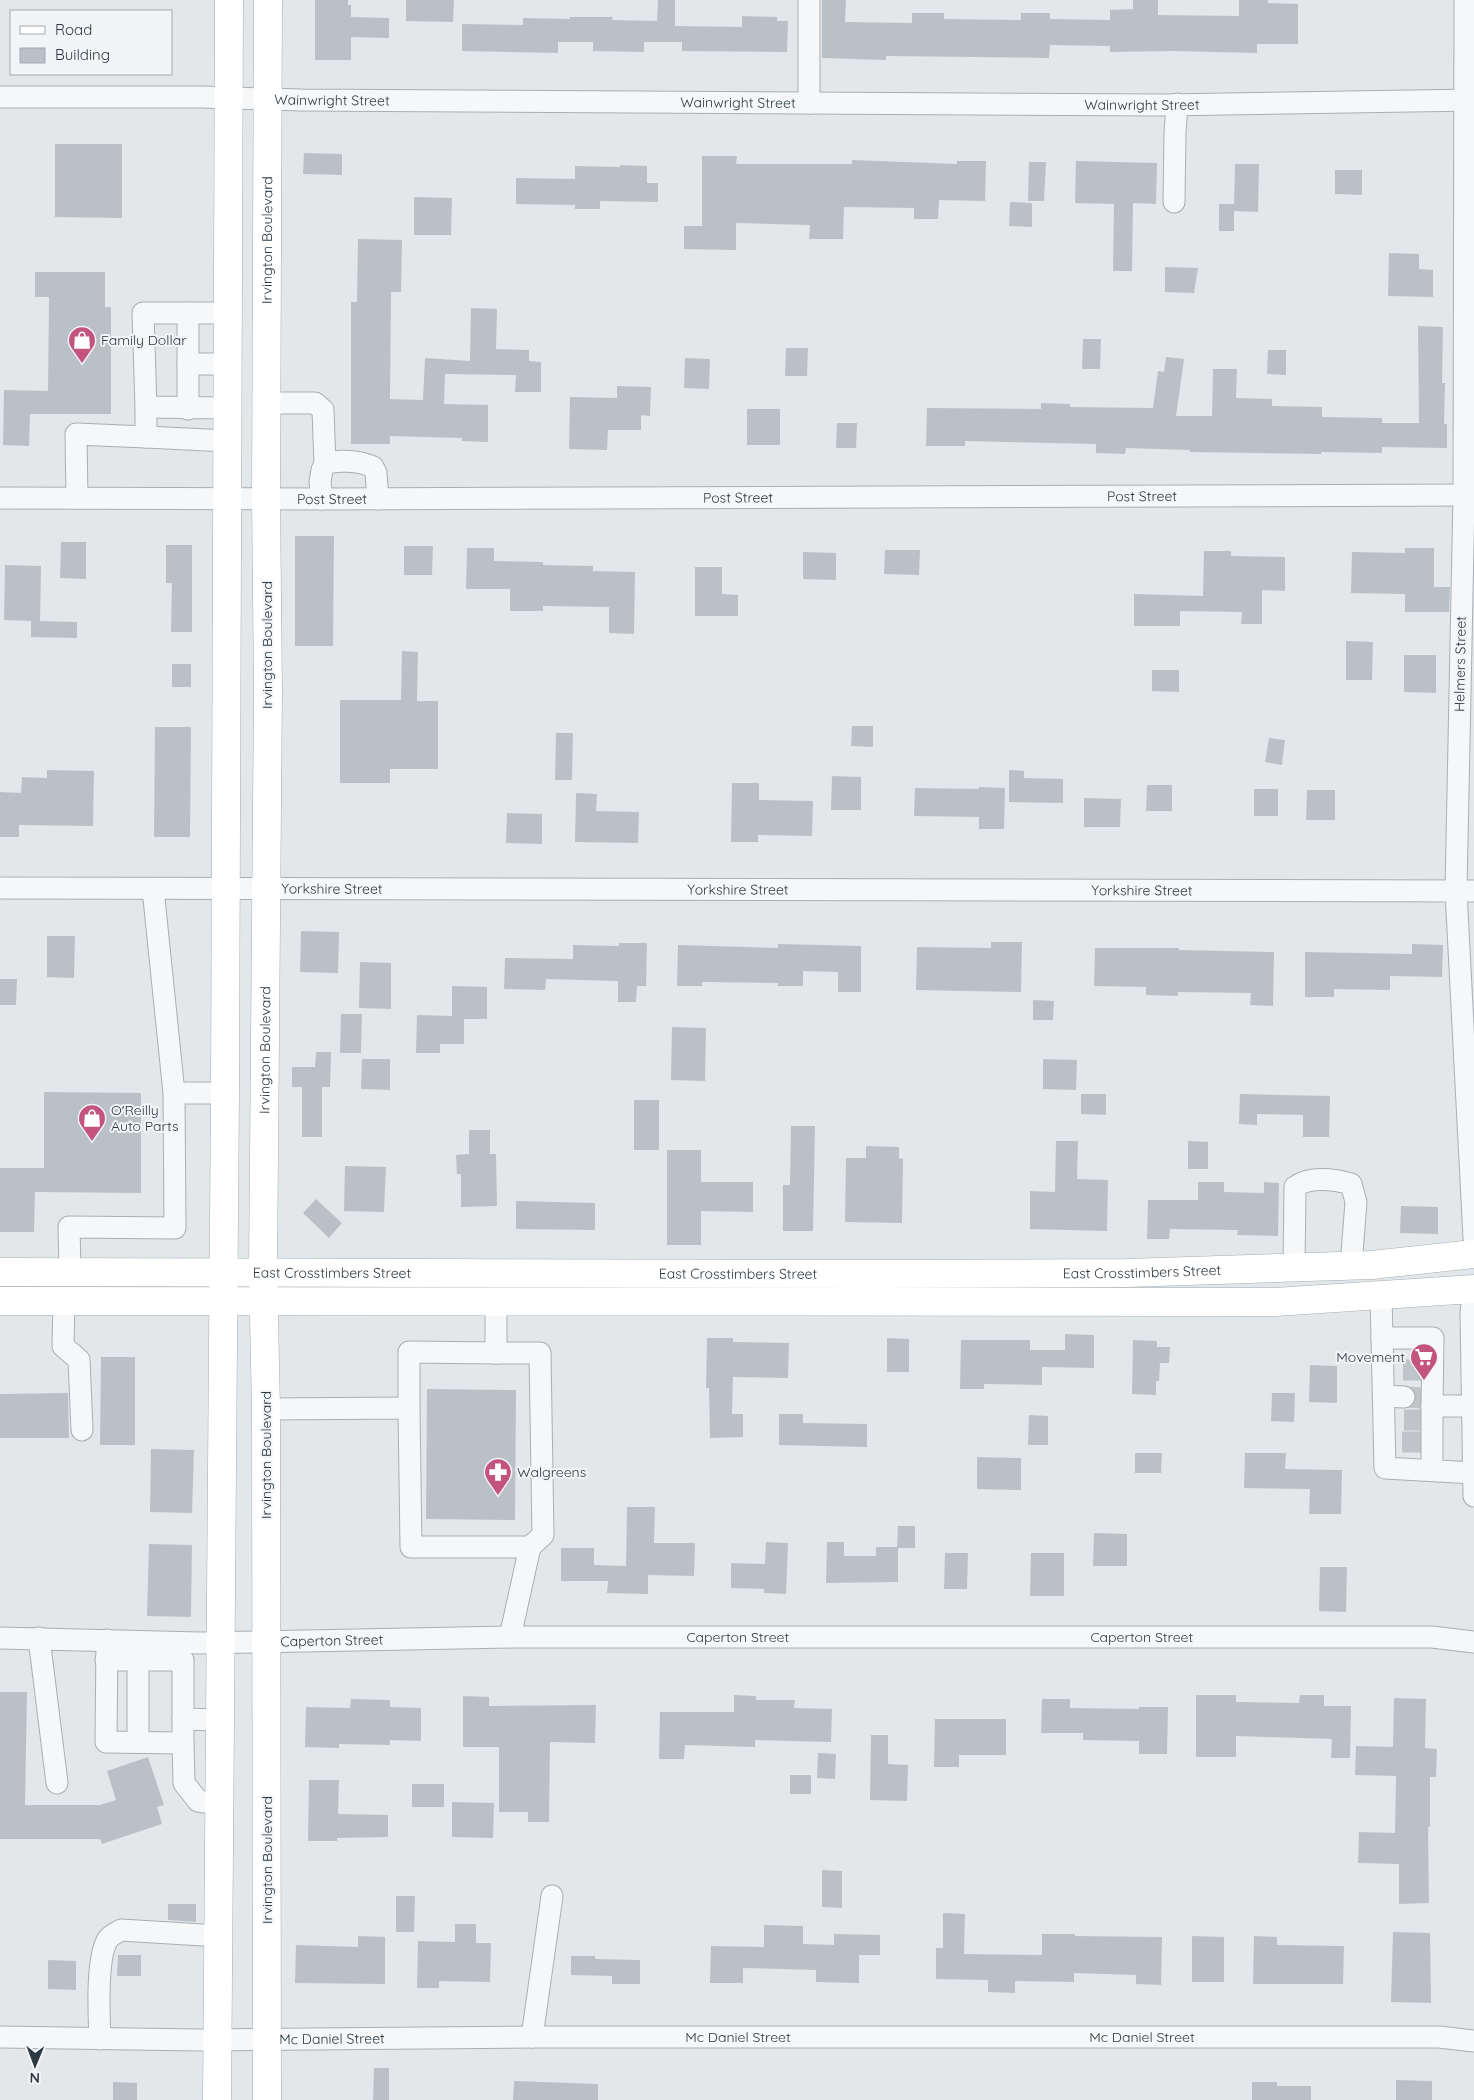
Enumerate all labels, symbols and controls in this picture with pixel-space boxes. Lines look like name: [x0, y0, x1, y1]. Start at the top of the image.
legend: [10, 10, 172, 75]
text: Road: [55, 20, 92, 39]
text: Building: [55, 45, 110, 64]
street label: Wainwright Street: [274, 90, 390, 110]
street label: Wainwright Street: [680, 93, 796, 112]
street label: Wainwright Street: [1084, 95, 1200, 114]
street label: Irvington Boulevard: [258, 176, 276, 304]
shop icon: Family Dollar: [67, 325, 97, 364]
place label: Family Dollar: [101, 331, 187, 349]
street label: Post Street: [1107, 487, 1177, 505]
street label: Post Street: [703, 488, 773, 507]
street label: Post Street: [297, 490, 367, 508]
street label: Irvington Boulevard: [258, 581, 276, 709]
street label: Helmers Street: [1450, 616, 1470, 712]
street label: Yorkshire Street: [281, 880, 383, 898]
street label: Yorkshire Street: [687, 880, 789, 899]
street label: Yorkshire Street: [1091, 881, 1193, 899]
street label: Irvington Boulevard: [255, 986, 274, 1114]
place label: O'Reilly Auto Parts: [111, 1101, 179, 1135]
shop icon: O'Reilly Auto Parts: [77, 1103, 107, 1142]
street label: East Crosstimbers Street: [1063, 1261, 1222, 1282]
street label: East Crosstimbers Street: [253, 1264, 412, 1282]
street label: East Crosstimbers Street: [659, 1265, 818, 1283]
supermarket icon: Movement: [1409, 1342, 1439, 1381]
place label: Movement: [1336, 1348, 1405, 1366]
street label: Irvington Boulevard: [257, 1391, 275, 1519]
pharmacy icon: Walgreens: [483, 1457, 513, 1496]
place label: Walgreens: [517, 1463, 586, 1481]
street label: Caperton Street: [686, 1628, 790, 1646]
street label: Caperton Street: [1090, 1628, 1194, 1646]
street label: Caperton Street: [280, 1630, 384, 1650]
street label: Irvington Boulevard: [258, 1796, 276, 1924]
street label: Mc Daniel Street: [685, 2028, 791, 2046]
street label: Mc Daniel Street: [1089, 2028, 1195, 2046]
street label: Mc Daniel Street: [279, 2029, 385, 2048]
north arrow: [10, 2040, 60, 2090]
text: N: [29, 2069, 40, 2087]

